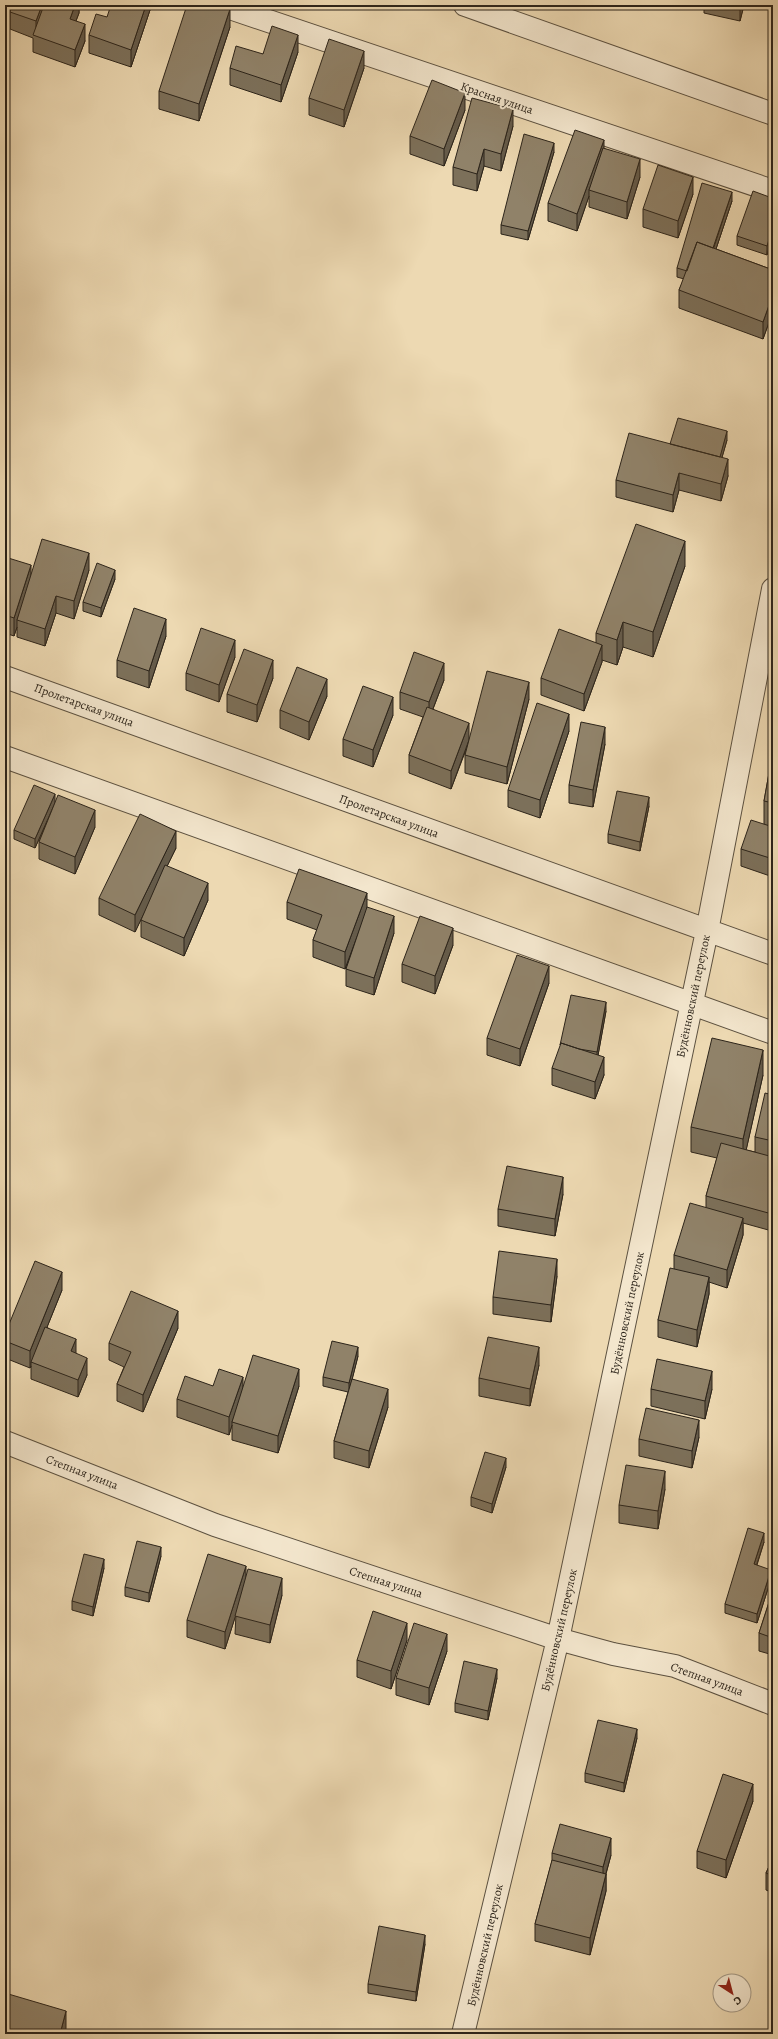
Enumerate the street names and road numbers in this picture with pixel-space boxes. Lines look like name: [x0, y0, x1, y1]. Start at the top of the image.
street label: Красная улица: [459, 78, 536, 118]
street label: Пролетарская улица: [32, 680, 137, 731]
street label: Пролетарская улица: [337, 791, 442, 842]
street label: Будённовский переулок: [672, 933, 714, 1059]
street label: Будённовский переулок: [606, 1250, 648, 1376]
street label: Степная улица: [43, 1451, 121, 1493]
street label: Степная улица: [347, 1563, 425, 1602]
street label: Будённовский переулок: [537, 1567, 581, 1693]
street label: Степная улица: [668, 1658, 746, 1700]
street label: Будённовский переулок: [463, 1882, 507, 2008]

